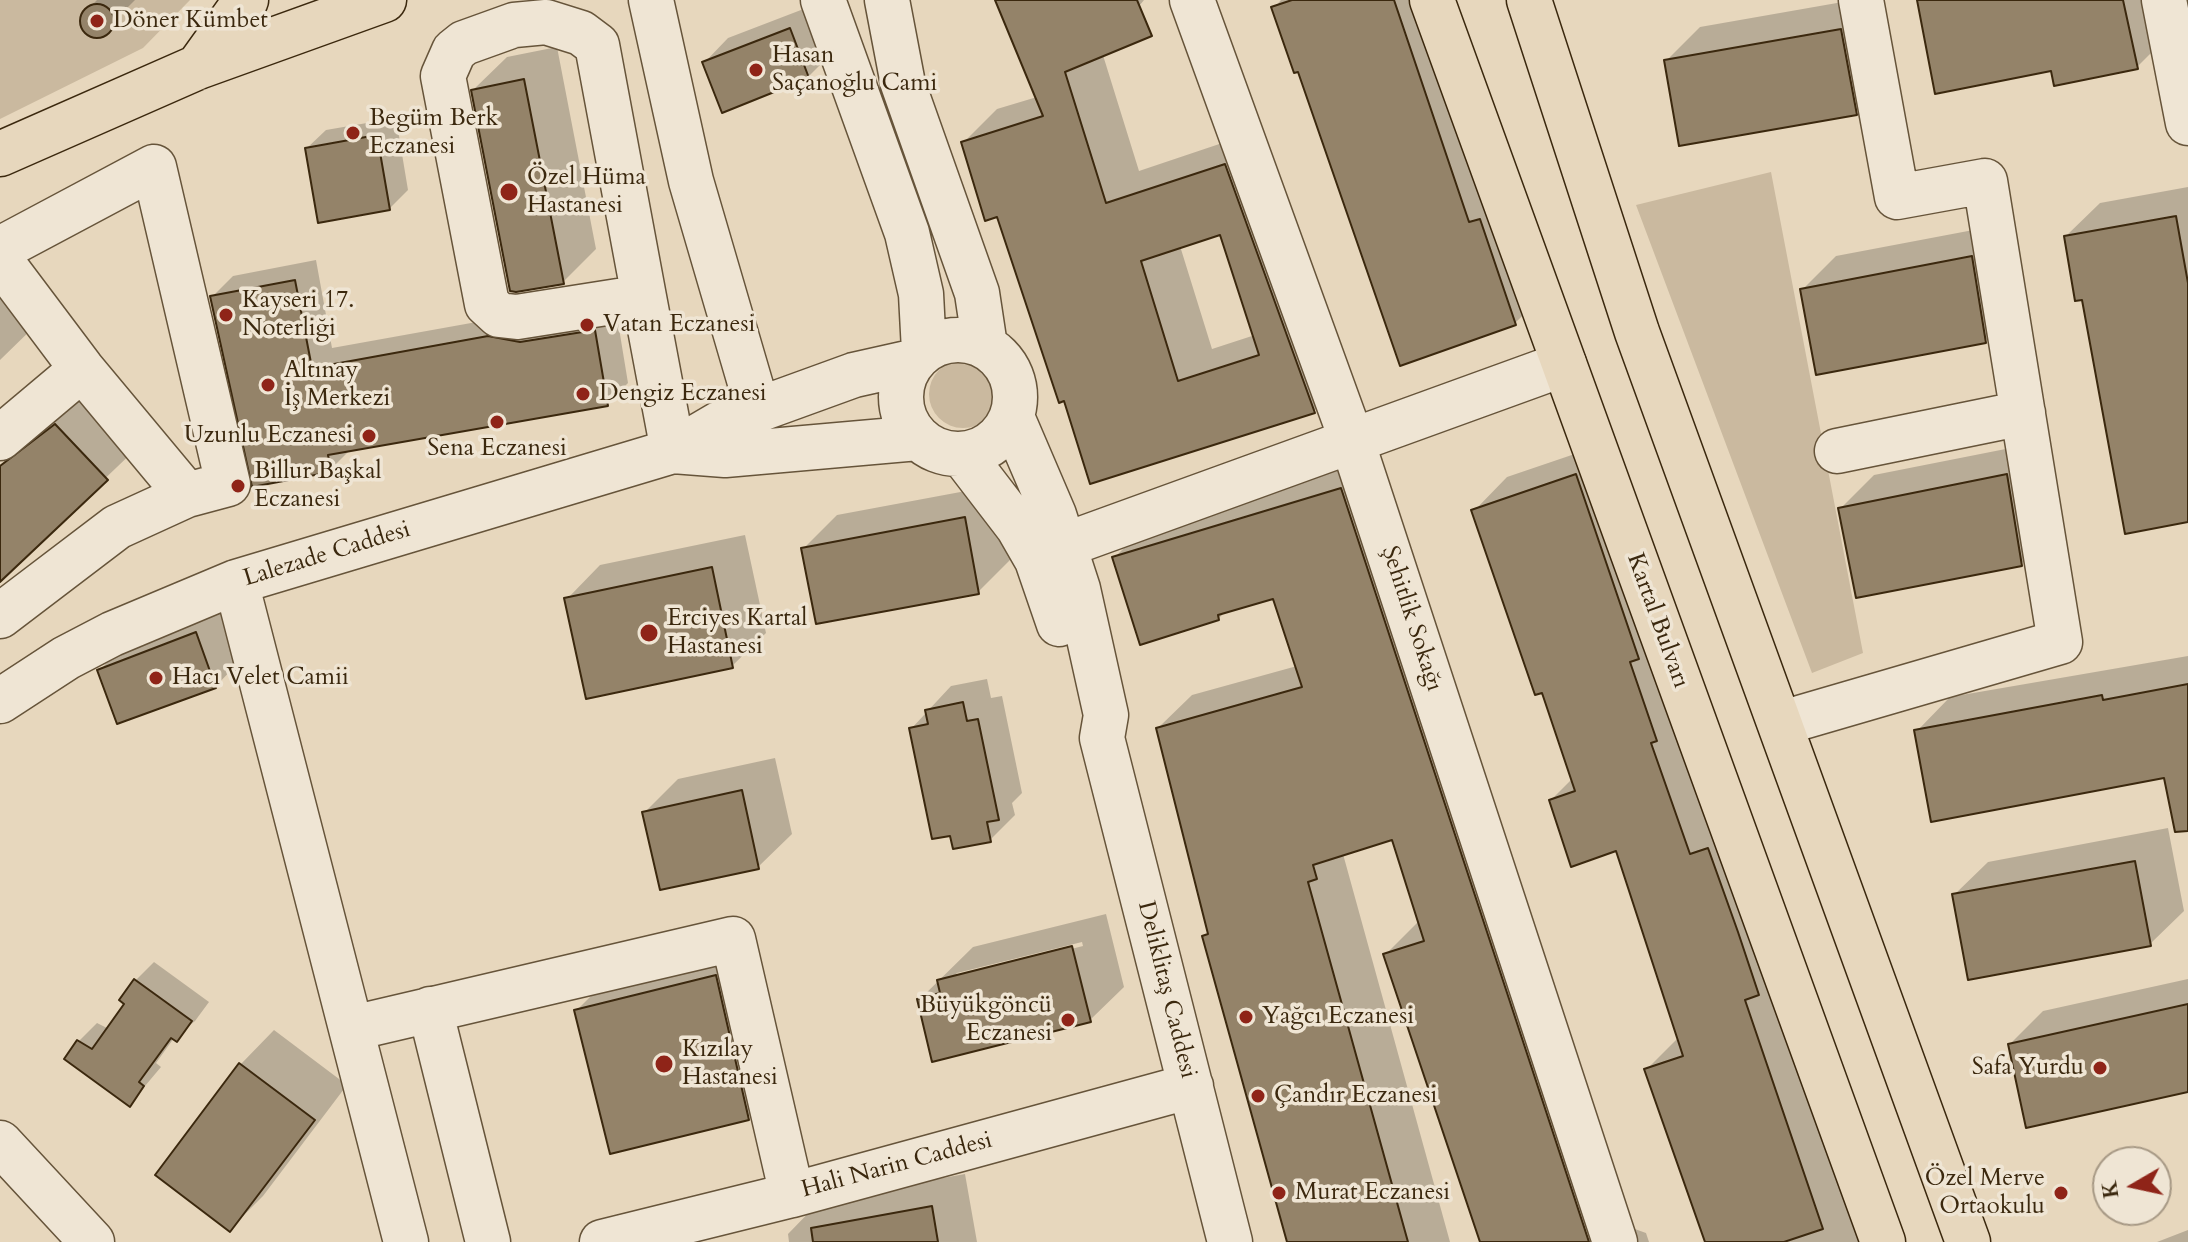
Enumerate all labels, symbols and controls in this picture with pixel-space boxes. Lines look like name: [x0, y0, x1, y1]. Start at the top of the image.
place label: Döner Kümbet: [113, 7, 268, 35]
marker: Döner Kümbet: [88, 12, 106, 30]
place label: Hasan Saçanoğlu Cami: [772, 42, 937, 98]
marker: Hasan Saçanoğlu Cami: [747, 61, 765, 79]
place label: Begüm Berk Eczanesi: [369, 105, 498, 161]
marker: Begüm Berk Eczanesi: [344, 124, 362, 142]
place label: Özel Hüma Hastanesi: [527, 164, 646, 220]
marker: Özel Hüma Hastanesi: [498, 181, 520, 203]
place label: Kayseri 17. Noterliği: [242, 287, 354, 343]
marker: Kayseri 17. Noterliği: [217, 306, 235, 324]
place label: Vatan Eczanesi: [603, 311, 755, 339]
marker: Vatan Eczanesi: [578, 316, 596, 334]
place label: Altınay İş Merkezi: [284, 357, 390, 413]
marker: Altınay İş Merkezi: [259, 376, 277, 394]
place label: Dengiz Eczanesi: [599, 380, 767, 408]
marker: Dengiz Eczanesi: [574, 385, 592, 403]
marker: Sena Eczanesi: [488, 413, 506, 431]
place label: Uzunlu Eczanesi: [184, 422, 353, 450]
marker: Uzunlu Eczanesi: [360, 427, 378, 445]
place label: Sena Eczanesi: [427, 435, 567, 463]
place label: Billur Başkal Eczanesi: [254, 458, 382, 514]
marker: Billur Başkal Eczanesi: [229, 477, 247, 495]
street label: Lalezade Caddesi: [240, 516, 414, 594]
street label: Şehitlik Sokağı: [1374, 543, 1448, 695]
street label: Kartal Bulvarı: [1619, 550, 1695, 692]
place label: Erciyes Kartal Hastanesi: [667, 605, 807, 661]
marker: Erciyes Kartal Hastanesi: [638, 622, 660, 644]
place label: Hacı Velet Camii: [172, 664, 349, 692]
marker: Hacı Velet Camii: [147, 669, 165, 687]
street label: Deliklitaş Caddesi: [1130, 899, 1202, 1081]
place label: Büyükgöncü Eczanesi: [920, 992, 1052, 1048]
place label: Yağcı Eczanesi: [1262, 1003, 1414, 1031]
marker: Yağcı Eczanesi: [1237, 1008, 1255, 1026]
marker: Büyükgöncü Eczanesi: [1059, 1011, 1077, 1029]
place label: Kızılay Hastanesi: [682, 1036, 778, 1092]
marker: Kızılay Hastanesi: [653, 1053, 675, 1075]
place label: Safa Yurdu: [1972, 1054, 2084, 1082]
marker: Safa Yurdu: [2091, 1059, 2109, 1077]
place label: Çandır Eczanesi: [1274, 1082, 1437, 1110]
marker: Çandır Eczanesi: [1249, 1087, 1267, 1105]
street label: Hali Narin Caddesi: [799, 1127, 995, 1205]
north arrow: [2092, 1146, 2172, 1226]
place label: Özel Merve Ortaokulu: [1925, 1165, 2045, 1221]
text: K: [2094, 1178, 2126, 1201]
place label: Murat Eczanesi: [1295, 1179, 1450, 1207]
marker: Murat Eczanesi: [1270, 1184, 1288, 1202]
marker: Özel Merve Ortaokulu: [2052, 1184, 2070, 1202]

